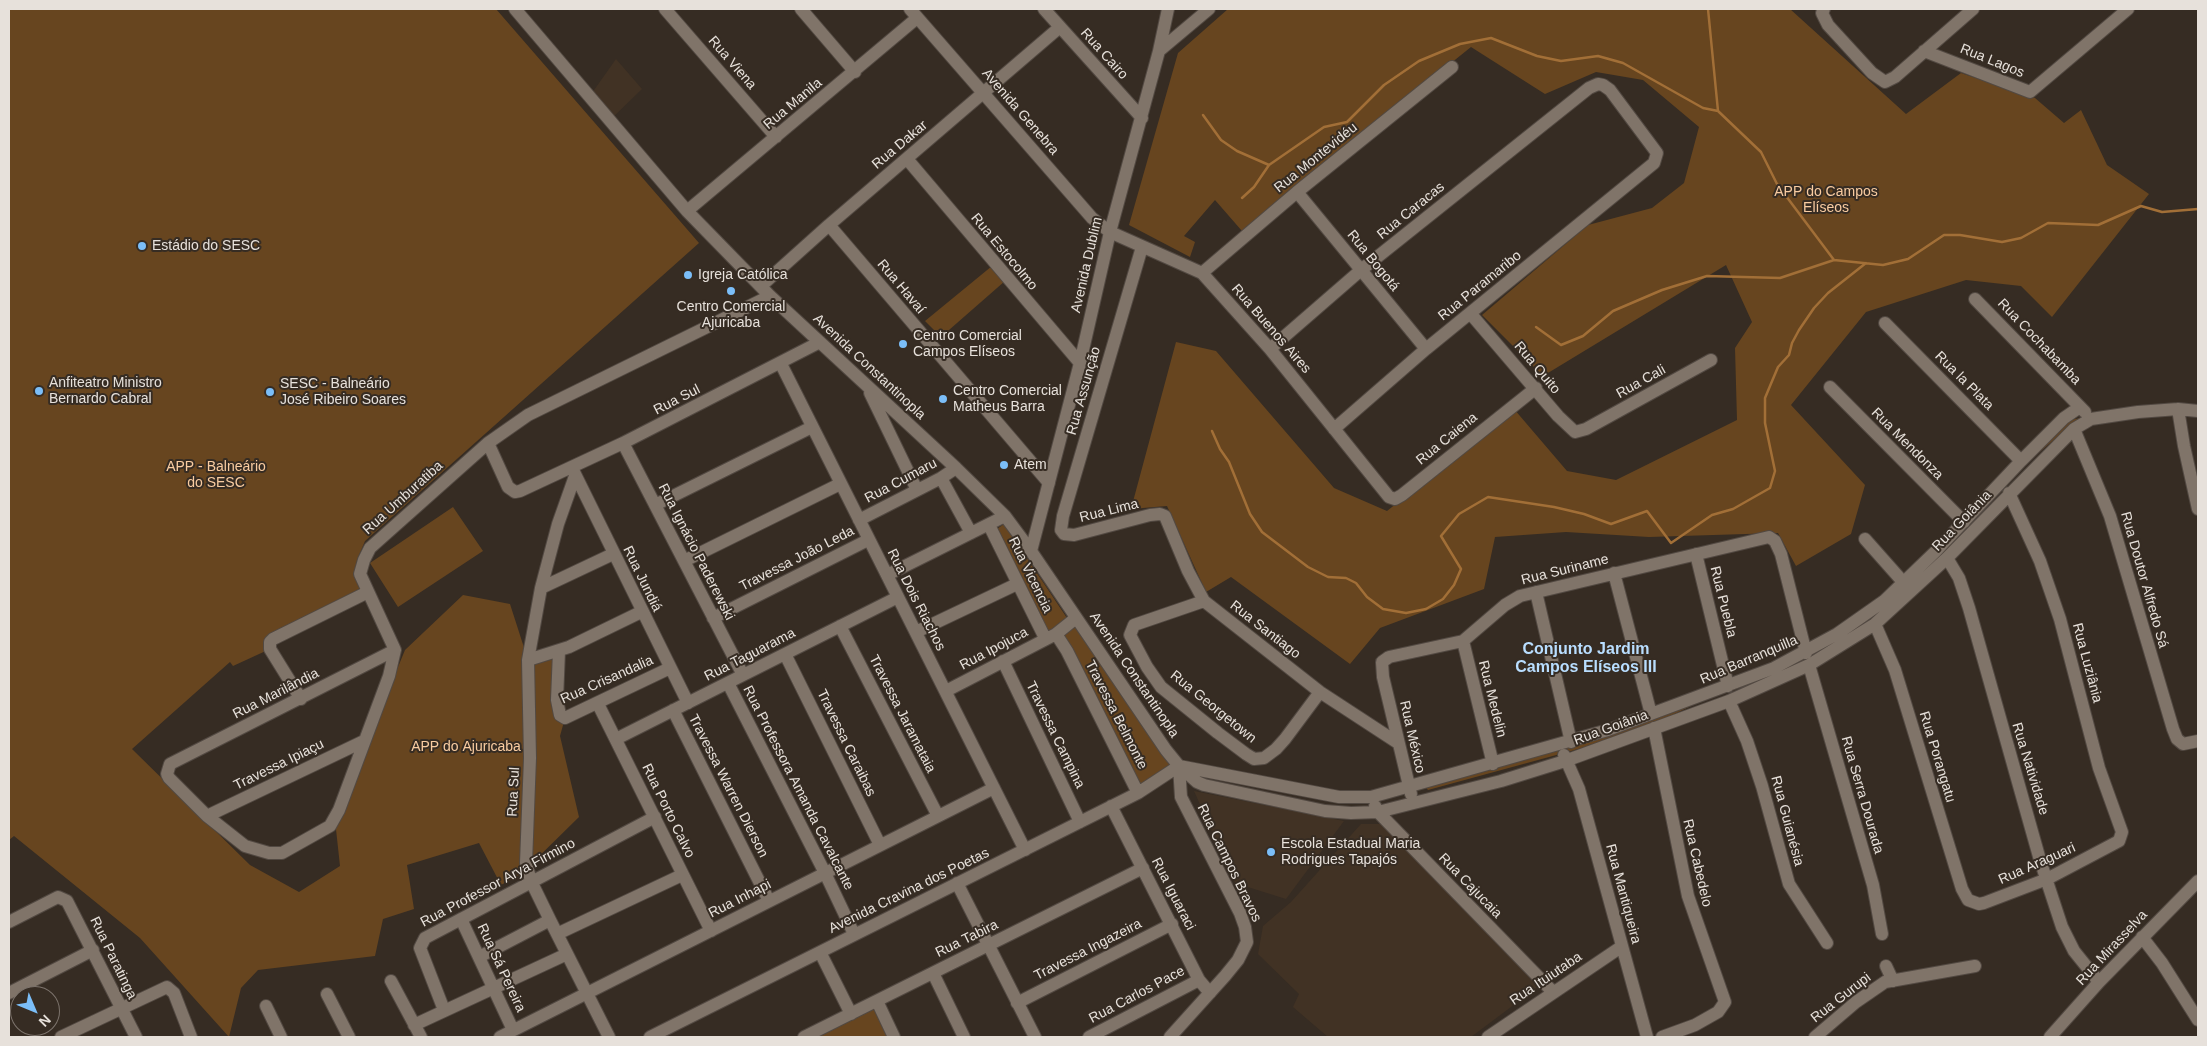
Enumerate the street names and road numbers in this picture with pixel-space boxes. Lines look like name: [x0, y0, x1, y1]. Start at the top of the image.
street label: Rua Cairo: [1077, 25, 1131, 83]
street label: Rua Viena: [704, 33, 760, 93]
street label: Rua Lagos: [1957, 41, 2027, 81]
street label: Avenida Genebra: [978, 65, 1062, 159]
street label: Rua Manila: [760, 75, 826, 133]
street label: Rua Dakar: [869, 117, 931, 173]
street label: Rua Montevidéu: [1271, 119, 1361, 197]
street label: Rua Caracas: [1374, 179, 1448, 243]
street label: Rua Estocolmo: [967, 210, 1041, 294]
street label: Avenida Dublim: [1068, 215, 1106, 315]
street label: Rua Bogotá: [1343, 227, 1403, 295]
street label: Rua Paramaribo: [1435, 247, 1525, 325]
street label: Rua Havaí: [873, 256, 929, 318]
street label: Rua Buenos Aires: [1228, 281, 1314, 377]
street label: Rua Cochabamba: [1994, 296, 2084, 388]
street label: Avenida Constantinopla: [809, 311, 929, 423]
street label: Rua Quito: [1510, 338, 1564, 398]
street label: Rua Assunção: [1063, 345, 1105, 437]
street label: Rua la Plata: [1931, 348, 1997, 414]
street label: Rua Cali: [1613, 362, 1669, 402]
street label: Rua Sul: [651, 381, 703, 419]
street label: Rua Mendonza: [1867, 404, 1947, 484]
street label: Rua Caiena: [1413, 409, 1481, 469]
street label: Rua Cumaru: [862, 455, 940, 507]
street label: Rua Umburatiba: [360, 458, 446, 538]
street label: Rua Ignácio Paderewski: [654, 481, 738, 623]
street label: Rua Goiânia: [1929, 487, 1995, 555]
street label: Rua Lima: [1078, 496, 1140, 526]
street label: Rua Doutor Alfredo Sá: [2117, 510, 2171, 650]
street label: Travessa João Leda: [737, 523, 857, 595]
street label: Rua Vicencia: [1004, 534, 1056, 616]
street label: Rua Jundiá: [619, 543, 665, 615]
street label: Rua Dois Riachos: [883, 546, 949, 654]
street label: Rua Suriname: [1520, 551, 1610, 589]
street label: Rua Puebla: [1706, 564, 1740, 640]
street label: Rua Santiago: [1226, 597, 1304, 663]
street label: Avenida Constantinopla: [1086, 609, 1182, 741]
street label: Rua Luziânia: [2068, 621, 2106, 705]
street label: Rua Ipojuca: [957, 624, 1031, 674]
street label: Rua Taguarama: [702, 625, 798, 685]
street label: Rua Barranquilla: [1698, 632, 1800, 688]
street label: Rua Crisandalia: [558, 652, 656, 708]
street label: Travessa Jaramataia: [865, 652, 939, 776]
street label: Travessa Belmonte: [1081, 658, 1151, 772]
street label: Rua Medelin: [1474, 659, 1510, 739]
street label: Rua Marilândia: [230, 665, 322, 723]
street label: Rua Georgetown: [1167, 667, 1259, 747]
street label: Travessa Campina: [1022, 679, 1088, 791]
street label: Rua Professora Amanda Cavalcante: [739, 683, 857, 893]
street label: Travessa Caraibas: [813, 687, 879, 799]
street label: Rua México: [1396, 699, 1428, 775]
street label: Rua Goiânia: [1572, 707, 1650, 749]
street label: Rua Porangatu: [1915, 710, 1959, 804]
street label: Travessa Warren Dierson: [685, 712, 771, 860]
street label: Rua Natividade: [2008, 721, 2052, 817]
street label: Rua Serra Dourada: [1837, 734, 1887, 856]
street label: Travessa Ipiaçu: [231, 736, 327, 794]
street label: Rua Porto Calvo: [638, 761, 698, 861]
street label: Rua Sul: [504, 767, 524, 817]
street label: Rua Guianésia: [1767, 774, 1807, 868]
street label: Rua Campos Bravos: [1193, 801, 1265, 925]
street label: Rua Cabedelo: [1679, 818, 1715, 908]
street label: Rua Professor Arya Firmino: [418, 835, 578, 931]
street label: Rua Araguari: [1996, 840, 2078, 888]
street label: Rua Mantiqueira: [1602, 842, 1644, 946]
street label: Avenida Cravina dos Poetas: [826, 845, 992, 937]
street label: Rua Cajucaia: [1435, 850, 1505, 922]
street label: Rua Iguaraci: [1147, 855, 1199, 933]
street label: Rua Inhapi: [706, 876, 774, 922]
street label: Rua Mirasselva: [2073, 907, 2151, 989]
street label: Rua Paratinga: [86, 914, 140, 1002]
street label: Travessa Ingazeira: [1031, 916, 1145, 984]
street label: Rua Tabira: [933, 917, 1001, 961]
street label: Rua Sá Pereira: [473, 921, 529, 1015]
street label: Rua Ituiutaba: [1507, 949, 1585, 1009]
street label: Rua Carlos Pace: [1086, 963, 1188, 1027]
street label: Rua Gurupi: [1808, 969, 1874, 1027]

